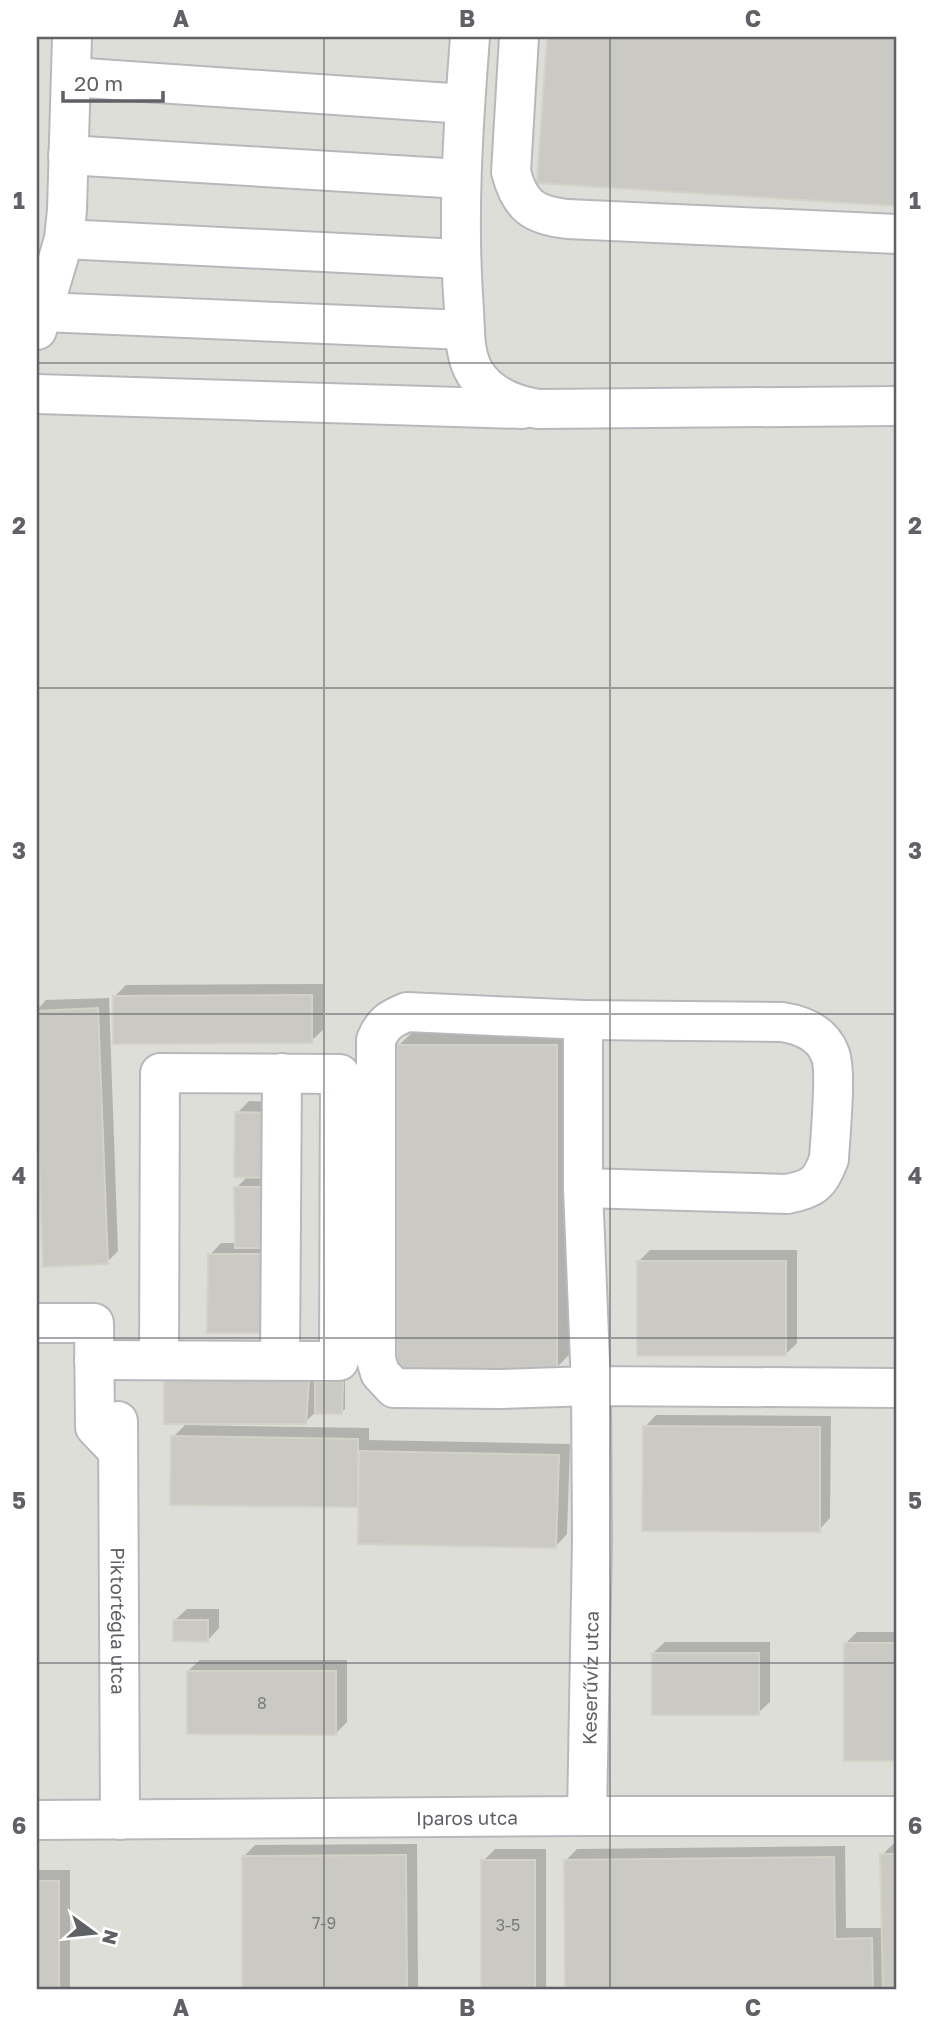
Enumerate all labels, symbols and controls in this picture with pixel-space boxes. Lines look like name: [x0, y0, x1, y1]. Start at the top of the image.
text: A: [173, 4, 190, 32]
text: B: [459, 4, 475, 32]
text: C: [745, 4, 761, 32]
scale bar: [63, 60, 163, 104]
text: 20 m: [74, 70, 123, 96]
text: 1: [13, 186, 25, 214]
text: 1: [909, 186, 921, 214]
text: 2: [12, 511, 26, 539]
text: 2: [908, 511, 922, 539]
text: 3: [12, 836, 26, 864]
text: 3: [908, 836, 922, 864]
text: 4: [12, 1161, 26, 1189]
text: 4: [908, 1161, 922, 1189]
text: 5: [12, 1486, 26, 1514]
text: 5: [908, 1486, 922, 1514]
street label: Piktortégla utca: [107, 1547, 131, 1695]
street label: Keserűvíz utca: [577, 1611, 602, 1745]
house number: 8: [257, 1693, 267, 1713]
street label: Iparos utca: [416, 1805, 518, 1829]
text: 6: [12, 1811, 26, 1839]
text: 6: [908, 1811, 922, 1839]
north arrow: [60, 1898, 130, 1968]
house number: 7-9: [312, 1913, 336, 1933]
house number: 3-5: [496, 1915, 520, 1935]
text: N: [98, 1928, 124, 1947]
text: A: [173, 1993, 190, 2021]
text: B: [459, 1993, 475, 2021]
text: C: [745, 1993, 761, 2021]

